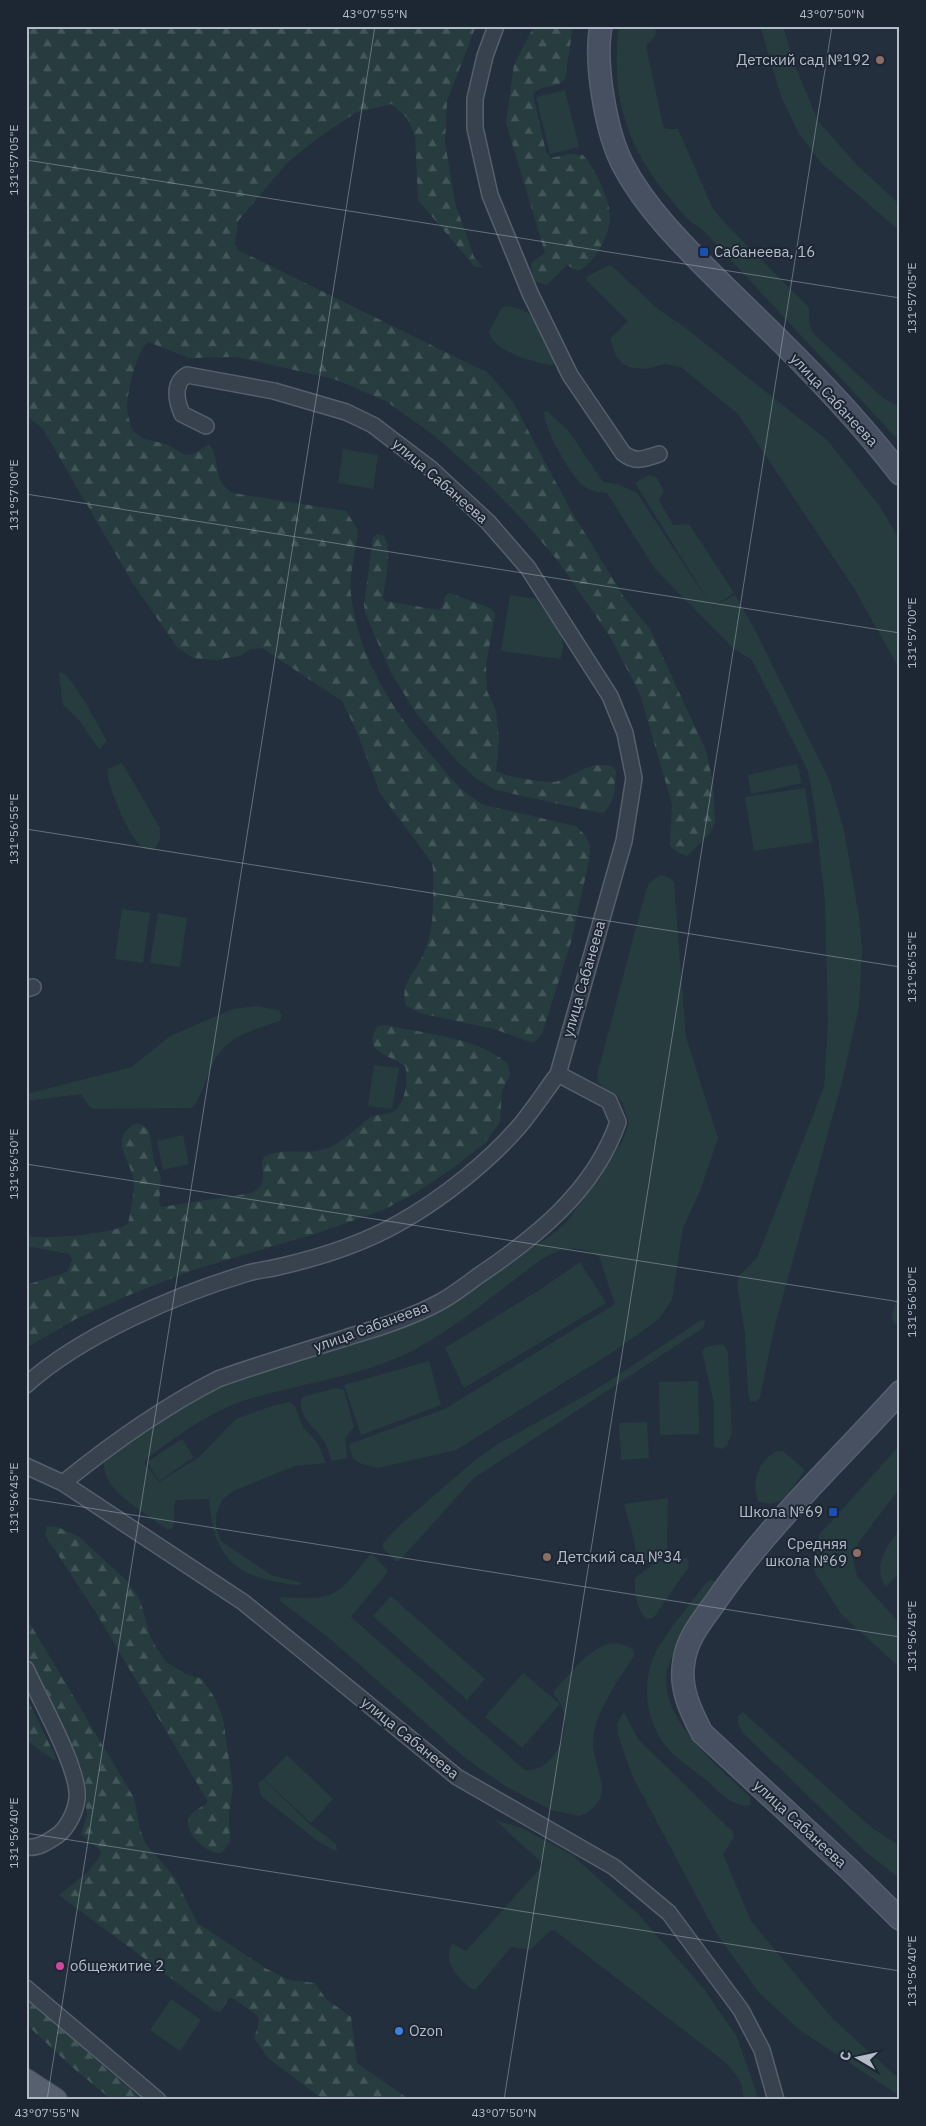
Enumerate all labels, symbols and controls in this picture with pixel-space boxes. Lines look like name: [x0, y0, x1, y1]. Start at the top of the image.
text: 43°07'55"N: [342, 6, 408, 21]
text: 43°07'50"N: [799, 6, 865, 21]
place label: Детский сад №192: [736, 50, 870, 69]
marker: Детский сад №192: [874, 54, 886, 66]
text: 131°57'05"E: [6, 125, 21, 195]
place label: Сабанеева, 16: [714, 242, 815, 261]
marker: Сабанеева, 16: [698, 246, 710, 258]
text: 131°57'05"E: [904, 263, 919, 333]
street label: улица Сабанеева: [786, 349, 882, 450]
street label: улица Сабанеева: [389, 434, 492, 527]
text: 131°57'00"E: [6, 460, 21, 530]
text: 131°57'00"E: [904, 598, 919, 668]
text: 131°56'55"E: [6, 794, 21, 864]
street label: улица Сабанеева: [558, 918, 609, 1039]
text: 131°56'55"E: [904, 932, 919, 1002]
text: 131°56'50"E: [6, 1129, 21, 1199]
text: 131°56'50"E: [904, 1267, 919, 1337]
street label: улица Сабанеева: [311, 1297, 431, 1356]
text: 131°56'45"E: [6, 1463, 21, 1533]
place label: Школа №69: [739, 1502, 823, 1521]
marker: Школа №69: [827, 1506, 839, 1518]
place label: Средняя школа №69: [765, 1534, 847, 1570]
place label: Детский сад №34: [557, 1547, 682, 1566]
marker: Средняя школа №69: [851, 1547, 863, 1559]
marker: Детский сад №34: [541, 1551, 553, 1563]
text: 131°56'45"E: [904, 1601, 919, 1671]
street label: улица Сабанеева: [357, 1692, 463, 1783]
street label: улица Сабанеева: [750, 1776, 851, 1872]
text: 131°56'40"E: [6, 1798, 21, 1868]
text: 131°56'40"E: [904, 1936, 919, 2006]
place label: общежитие 2: [70, 1956, 164, 1975]
marker: общежитие 2: [54, 1960, 66, 1972]
place label: Ozon: [409, 2021, 443, 2040]
marker: Ozon: [393, 2025, 405, 2037]
north arrow: [834, 2034, 884, 2084]
text: С: [836, 2050, 855, 2062]
text: 43°07'55"N: [14, 2105, 80, 2120]
text: 43°07'50"N: [471, 2105, 537, 2120]

